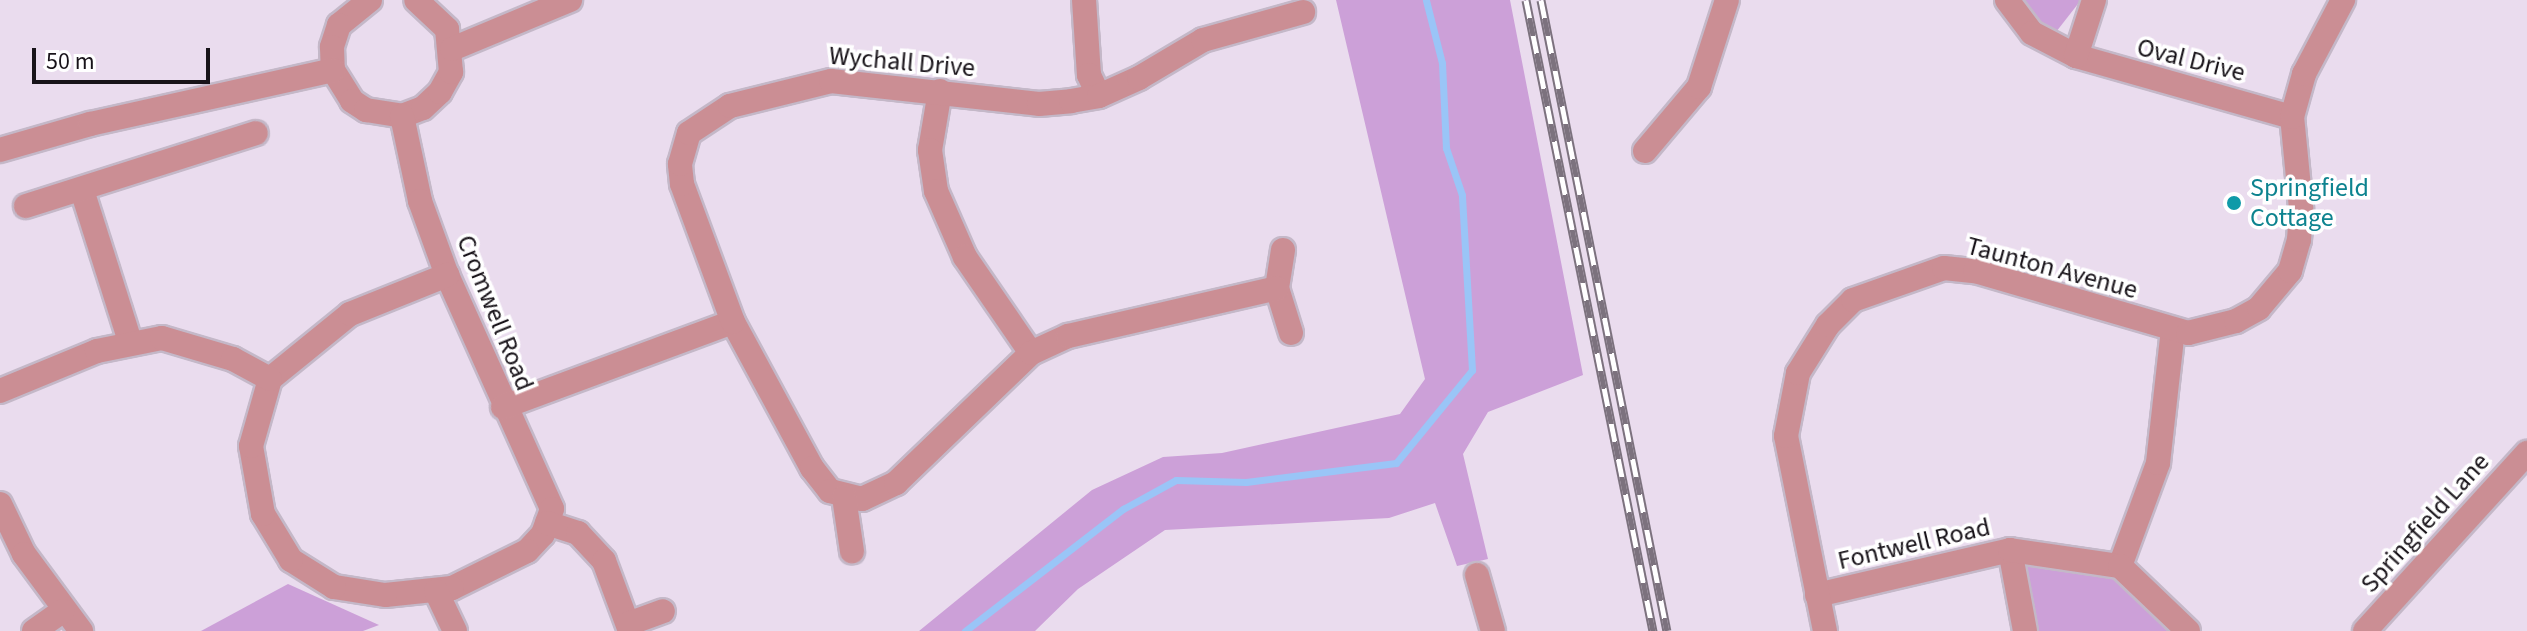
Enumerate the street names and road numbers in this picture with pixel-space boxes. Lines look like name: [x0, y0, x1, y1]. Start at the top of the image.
street label: Oval Drive: [2134, 32, 2248, 88]
street label: Wychall Drive: [828, 40, 976, 84]
street label: Taunton Avenue: [1963, 230, 2141, 306]
street label: Cromwell Road: [450, 231, 540, 395]
street label: Springfield Lane: [2354, 447, 2496, 599]
street label: Fontwell Road: [1835, 511, 1993, 577]

